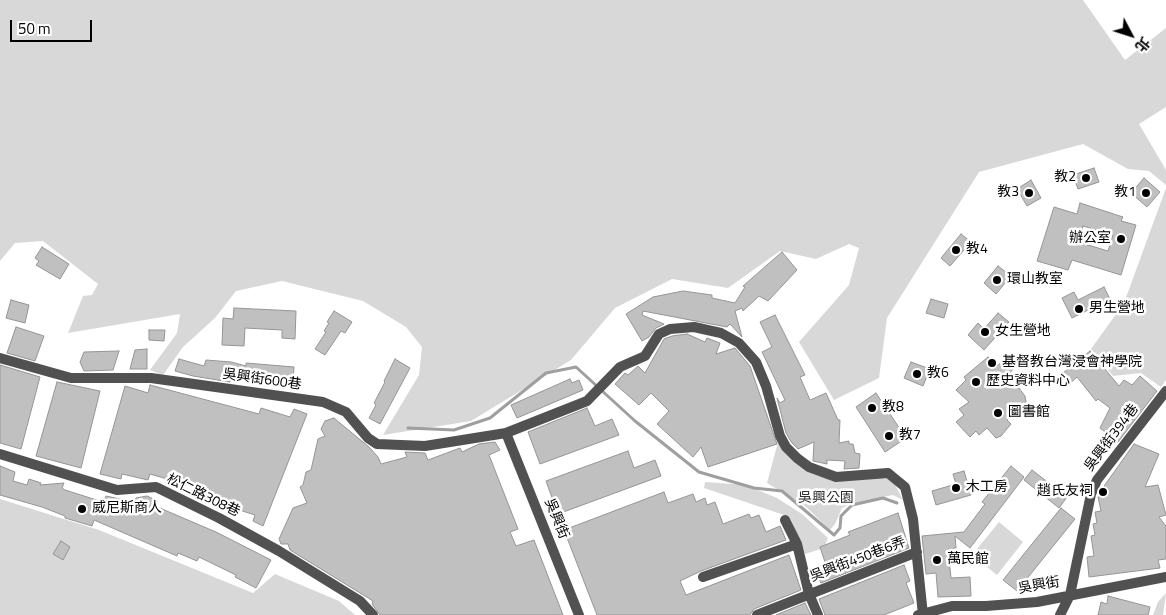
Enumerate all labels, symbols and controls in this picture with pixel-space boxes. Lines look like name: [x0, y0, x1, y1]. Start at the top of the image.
scale bar: [12, 10, 95, 42]
north arrow: [1106, 10, 1156, 60]
text: 50 m: [18, 17, 51, 40]
text: 北: [1130, 33, 1155, 57]
place label: 教2: [1054, 170, 1076, 186]
marker: 教2: [1080, 172, 1092, 184]
place label: 教3: [997, 185, 1019, 201]
place label: 教1: [1114, 185, 1136, 201]
marker: 教3: [1023, 187, 1035, 199]
marker: 教1: [1140, 187, 1152, 199]
place label: 辦公室: [1069, 231, 1111, 247]
marker: 辦公室: [1115, 233, 1127, 245]
place label: 教4: [966, 242, 988, 258]
marker: 教4: [950, 244, 962, 256]
place label: 環山教室: [1007, 272, 1063, 288]
marker: 環山教室: [991, 274, 1003, 286]
place label: 男生營地: [1089, 301, 1145, 317]
marker: 男生營地: [1073, 303, 1085, 315]
place label: 女生營地: [995, 324, 1051, 340]
marker: 女生營地: [979, 326, 991, 338]
place label: 基督教台灣浸會神學院: [1002, 355, 1142, 371]
marker: 基督教台灣浸會神學院: [986, 357, 998, 369]
street label: 吳興街600巷: [221, 366, 303, 394]
place label: 教6: [927, 366, 949, 382]
marker: 教6: [911, 368, 923, 380]
place label: 歷史資料中心: [986, 374, 1070, 390]
marker: 歷史資料中心: [970, 376, 982, 388]
place label: 教8: [882, 400, 904, 416]
street label: 吳興街394巷: [1081, 401, 1143, 475]
marker: 教8: [866, 402, 878, 414]
place label: 圖書館: [1008, 405, 1050, 421]
marker: 圖書館: [992, 407, 1004, 419]
place label: 教7: [899, 428, 921, 444]
marker: 教7: [883, 430, 895, 442]
street label: 松仁路308巷: [164, 471, 242, 521]
place label: 木工房: [966, 480, 1008, 496]
marker: 木工房: [950, 482, 962, 494]
place label: 趙氏友祠: [1037, 484, 1093, 500]
marker: 趙氏友祠: [1097, 486, 1109, 498]
park label: 吳興公園: [798, 491, 854, 507]
street label: 吳興街: [540, 496, 572, 542]
place label: 威尼斯商人: [92, 501, 162, 517]
marker: 威尼斯商人: [76, 503, 88, 515]
street label: 吳興街450巷6弄: [808, 534, 908, 586]
place label: 萬民館: [947, 552, 989, 568]
marker: 萬民館: [931, 554, 943, 566]
street label: 吳興街: [1017, 574, 1061, 598]

